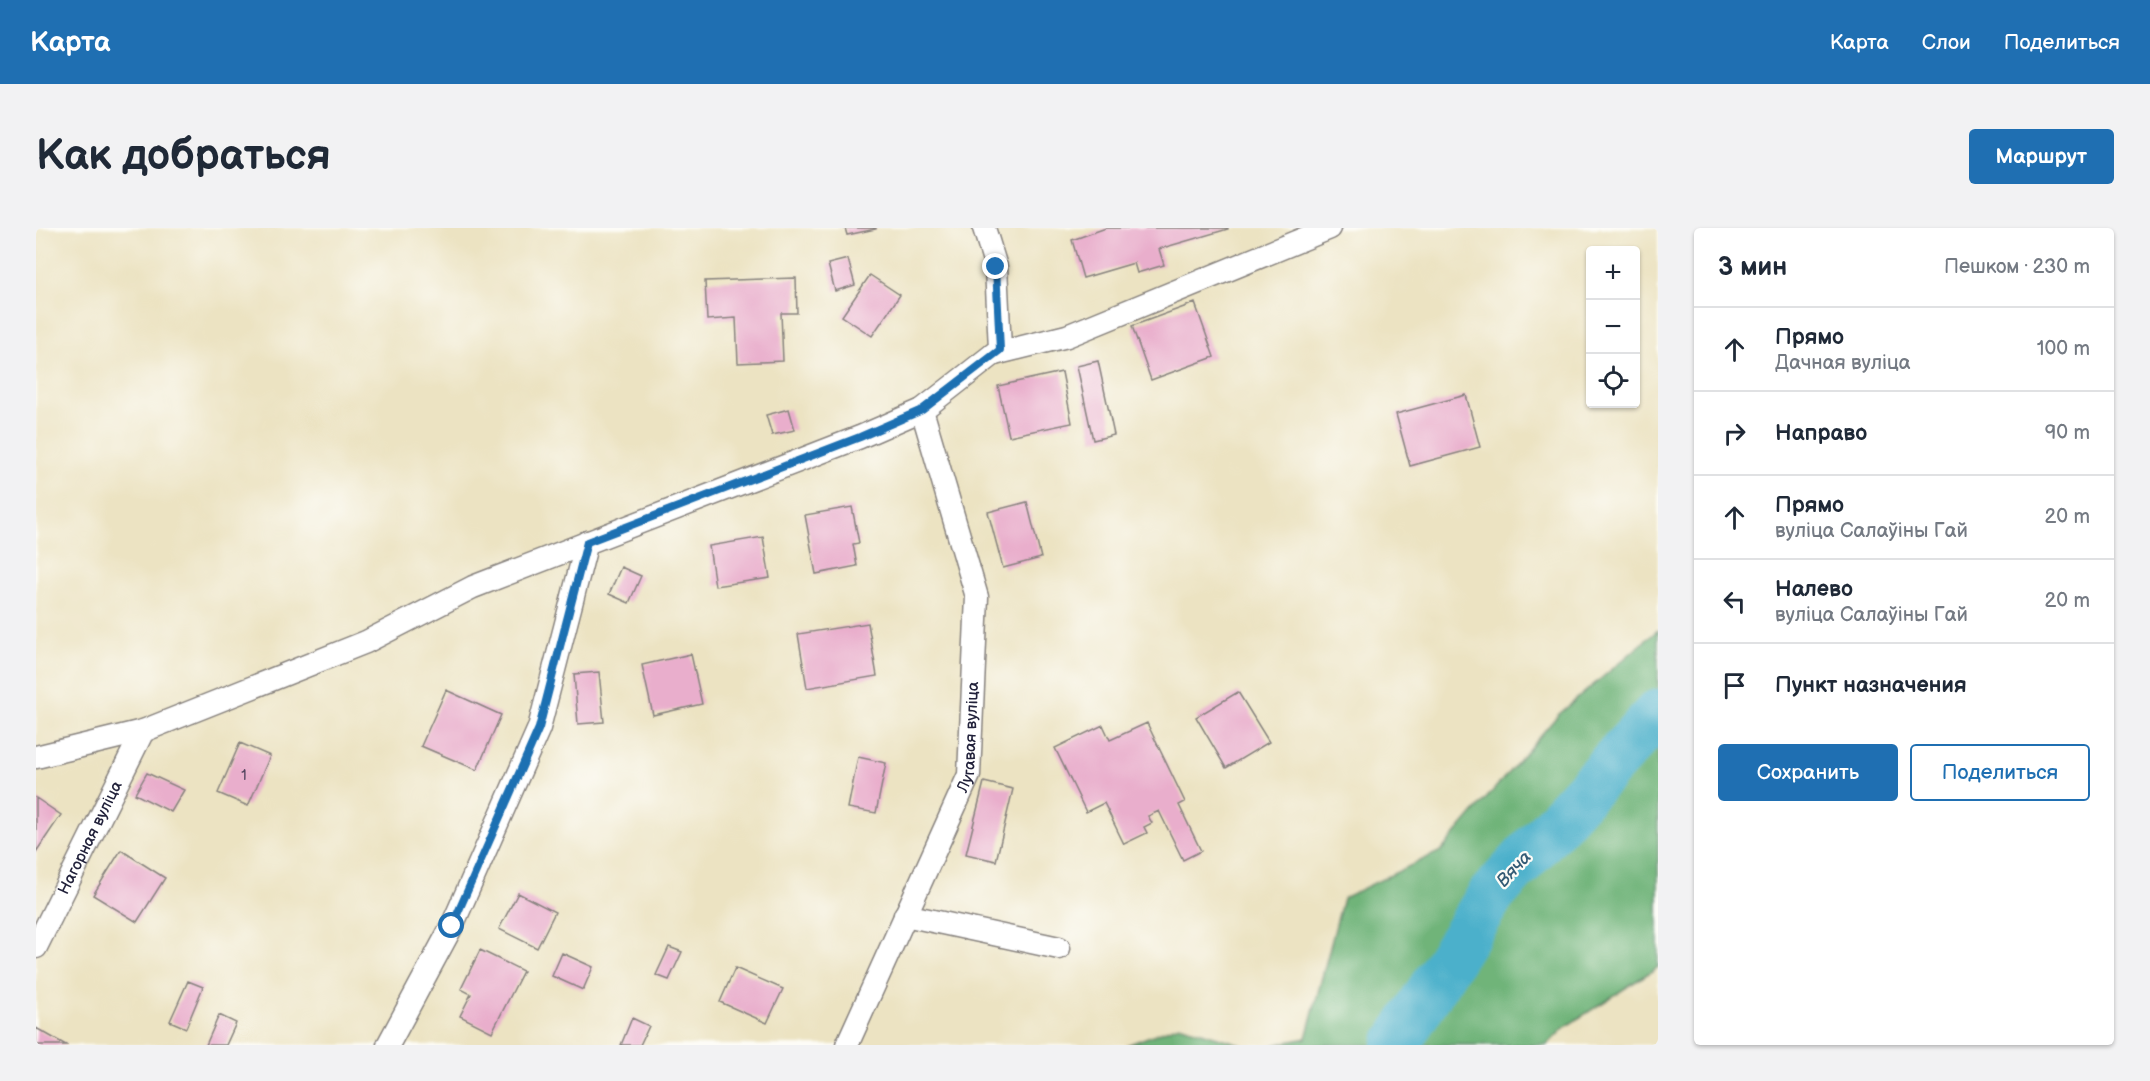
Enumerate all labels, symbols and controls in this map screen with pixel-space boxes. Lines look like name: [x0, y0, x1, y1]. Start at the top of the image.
text: Карта: [30, 26, 110, 59]
text: Карта: [1830, 30, 1889, 55]
text: Слои: [1922, 30, 1971, 55]
text: Поделиться: [2004, 30, 2120, 55]
button: Маршрут: [1969, 129, 2114, 184]
text: Как добраться: [36, 131, 331, 182]
map controls: [1586, 246, 1640, 408]
button: +: [1586, 246, 1640, 300]
text: 3 мин: [1718, 252, 1787, 283]
route end: [982, 253, 1008, 279]
text: Пешком · 230 m: [1944, 255, 2090, 279]
button: −: [1586, 300, 1640, 354]
text: Прямо: [1775, 324, 1844, 351]
icon: ahead: [1718, 333, 1751, 366]
text: 100 m: [2037, 337, 2090, 361]
text: Дачная вуліца: [1775, 351, 1911, 375]
button: locate: [1586, 354, 1640, 408]
icon: right: [1718, 417, 1751, 450]
text: Направо: [1775, 420, 1867, 447]
text: 90 m: [2045, 421, 2090, 445]
text: Прямо: [1775, 492, 1844, 519]
icon: ahead: [1718, 501, 1751, 534]
text: 20 m: [2045, 505, 2090, 529]
text: вуліца Салаўіны Гай: [1775, 519, 1968, 543]
text: Налево: [1775, 576, 1853, 603]
icon: left: [1718, 585, 1751, 618]
text: 20 m: [2045, 589, 2090, 613]
text: вуліца Салаўіны Гай: [1775, 603, 1968, 627]
icon: arrive: [1718, 669, 1751, 702]
text: Пункт назначения: [1775, 672, 1967, 699]
street label: Лугавая вуліца: [952, 681, 983, 796]
button: Сохранить: [1718, 744, 1898, 801]
button: Поделиться: [1910, 744, 2090, 801]
house number: 1: [241, 767, 247, 784]
street label: Нагорная вуліца: [54, 777, 126, 897]
water label: Вяча: [1492, 847, 1536, 891]
route start: [438, 912, 464, 938]

